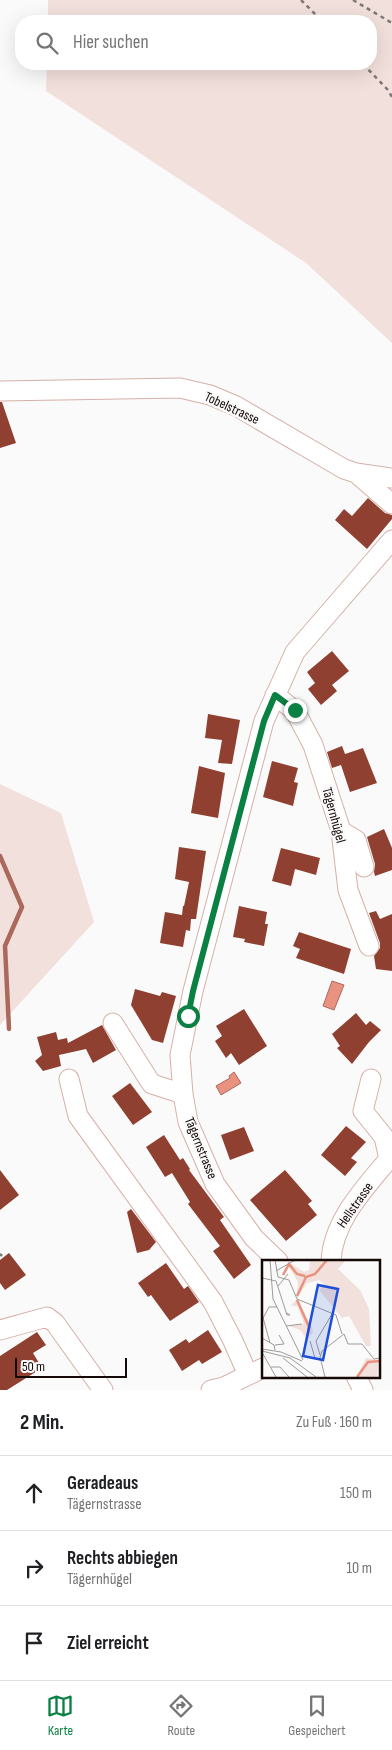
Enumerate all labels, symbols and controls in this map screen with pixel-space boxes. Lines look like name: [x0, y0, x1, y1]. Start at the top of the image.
search box: [15, 15, 377, 70]
icon: search: [33, 29, 61, 57]
text: Hier suchen: [73, 31, 149, 54]
street label: Tobelstrasse: [202, 388, 262, 428]
route end: [284, 699, 307, 722]
street label: Tägernhügel: [318, 785, 350, 845]
route start: [177, 1005, 200, 1028]
street label: Tägernstrasse: [181, 1115, 221, 1181]
street label: Hellstrasse: [333, 1179, 377, 1231]
inset map: [262, 1260, 380, 1378]
scale bar: [15, 1355, 128, 1378]
text: 50 m: [22, 1358, 45, 1375]
text: 2 Min.: [20, 1410, 64, 1435]
text: Zu Fuß · 160 m: [296, 1413, 372, 1432]
text: Geradeaus: [67, 1472, 138, 1495]
icon: ahead: [20, 1479, 48, 1507]
text: 150 m: [340, 1484, 372, 1503]
text: Tägernstrasse: [67, 1495, 142, 1514]
text: Rechts abbiegen: [67, 1547, 178, 1570]
icon: right: [20, 1554, 48, 1582]
text: 10 m: [346, 1559, 372, 1578]
text: Tägernhügel: [67, 1570, 132, 1589]
icon: arrive: [20, 1629, 48, 1657]
text: Ziel erreicht: [67, 1632, 149, 1655]
tab: Karte: [46, 1692, 74, 1739]
tab: Route: [167, 1692, 195, 1739]
tab: Gespeichert: [288, 1692, 346, 1739]

